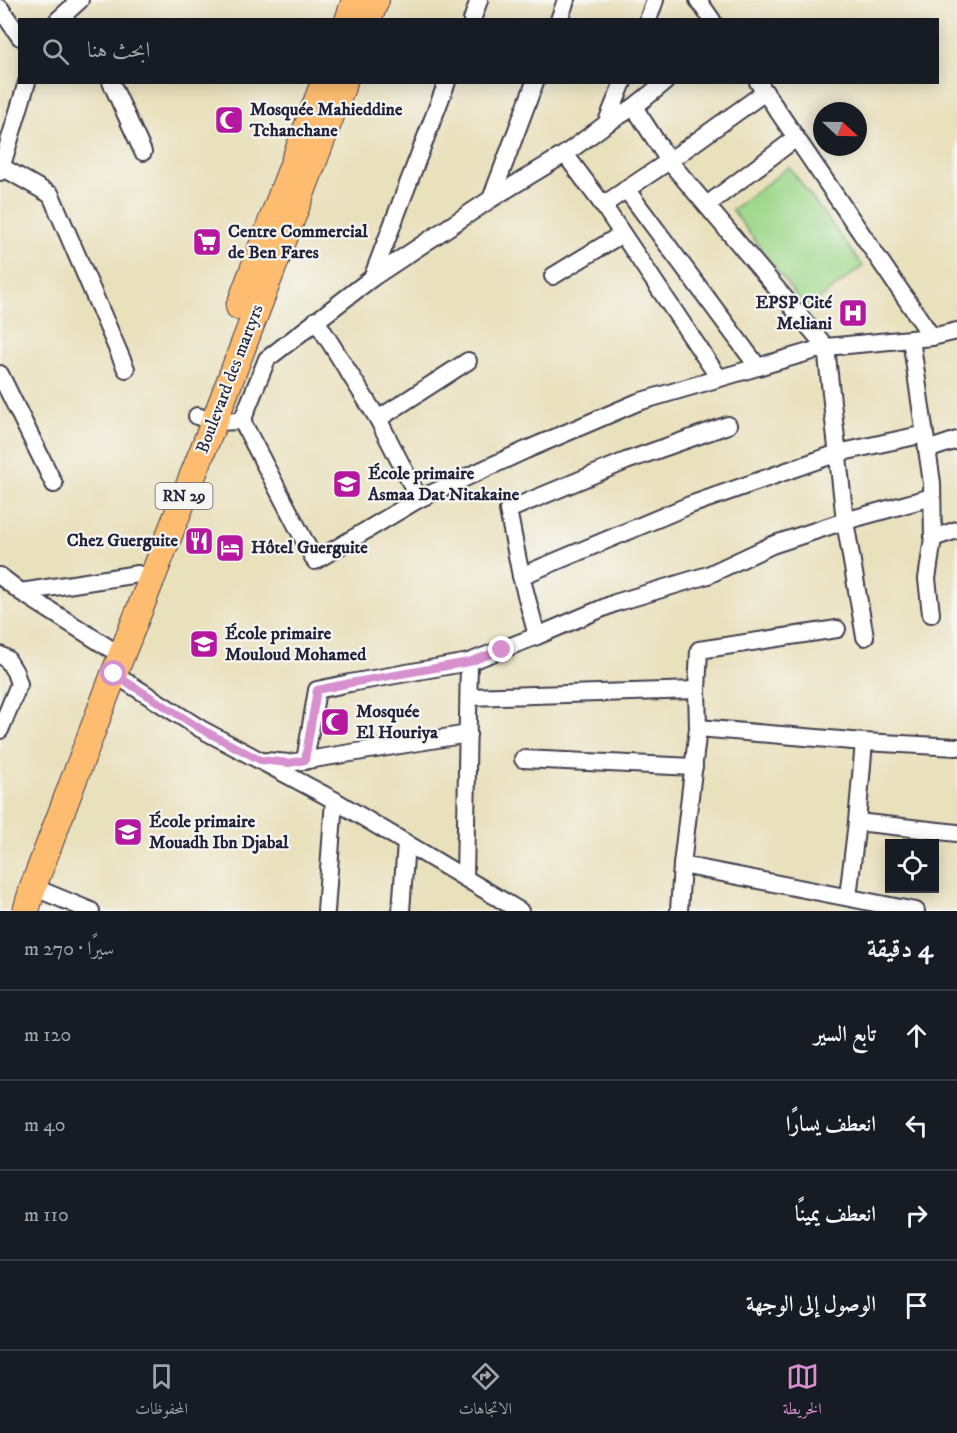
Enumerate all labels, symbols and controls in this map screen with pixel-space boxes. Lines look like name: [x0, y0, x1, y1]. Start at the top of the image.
search box: [18, 18, 939, 84]
icon: search: [39, 35, 72, 68]
text: ابحث هنا: [87, 37, 150, 64]
place label: Mosquée Mahieddine Tchanchane: [249, 99, 403, 142]
north arrow: [813, 102, 867, 156]
mosque icon: Mosquée Mahieddine Tchanchane: [213, 104, 245, 136]
place label: Centre Commercial de Ben Fares: [228, 221, 368, 264]
supermarket icon: Centre Commercial de Ben Fares: [191, 226, 223, 258]
place label: EPSP Cité Meliani: [755, 292, 833, 335]
hospital icon: EPSP Cité Meliani: [837, 297, 869, 329]
street label: Boulevard des martyrs: [191, 301, 269, 457]
place label: École primaire Asmaa Dat Nitakaine: [367, 462, 520, 506]
school or university icon: École primaire Asmaa Dat Nitakaine: [331, 468, 363, 500]
road number: RN 29: [156, 483, 213, 509]
restaurant icon: Chez Guerguite: [183, 525, 215, 557]
place label: Chez Guerguite: [67, 530, 179, 552]
hotel icon: Hôtel Guerguite: [214, 532, 246, 564]
place label: Hôtel Guerguite: [251, 537, 368, 559]
place label: École primaire Mouloud Mohamed: [225, 622, 367, 666]
school or university icon: École primaire Mouloud Mohamed: [188, 628, 220, 660]
route end: [488, 636, 514, 662]
route start: [100, 660, 126, 686]
place label: Mosquée El Houriya: [356, 701, 438, 744]
mosque icon: Mosquée El Houriya: [319, 706, 351, 738]
place label: École primaire Mouadh Ibn Djabal: [149, 810, 289, 854]
school or university icon: École primaire Mouadh Ibn Djabal: [112, 816, 144, 848]
map controls: [885, 839, 939, 893]
button: locate: [885, 839, 939, 893]
text: 4 دقيقة: [867, 933, 933, 966]
text: سيرًا · 270 m: [24, 937, 114, 962]
icon: ahead: [900, 1019, 933, 1052]
text: تابع السير: [814, 1021, 876, 1048]
text: 120 m: [24, 1023, 71, 1048]
icon: left: [900, 1109, 933, 1142]
text: انعطف يسارًا: [786, 1111, 876, 1138]
text: 40 m: [24, 1113, 66, 1138]
icon: right: [900, 1199, 933, 1232]
text: انعطف يمينًا: [795, 1201, 876, 1228]
text: 110 m: [24, 1203, 69, 1228]
icon: arrive: [900, 1289, 933, 1322]
text: الوصول إلى الوجهة: [746, 1291, 876, 1318]
tab: المحفوظات: [135, 1360, 188, 1424]
tab: الاتجاهات: [459, 1360, 512, 1424]
tab: الخريطة: [783, 1360, 822, 1424]

